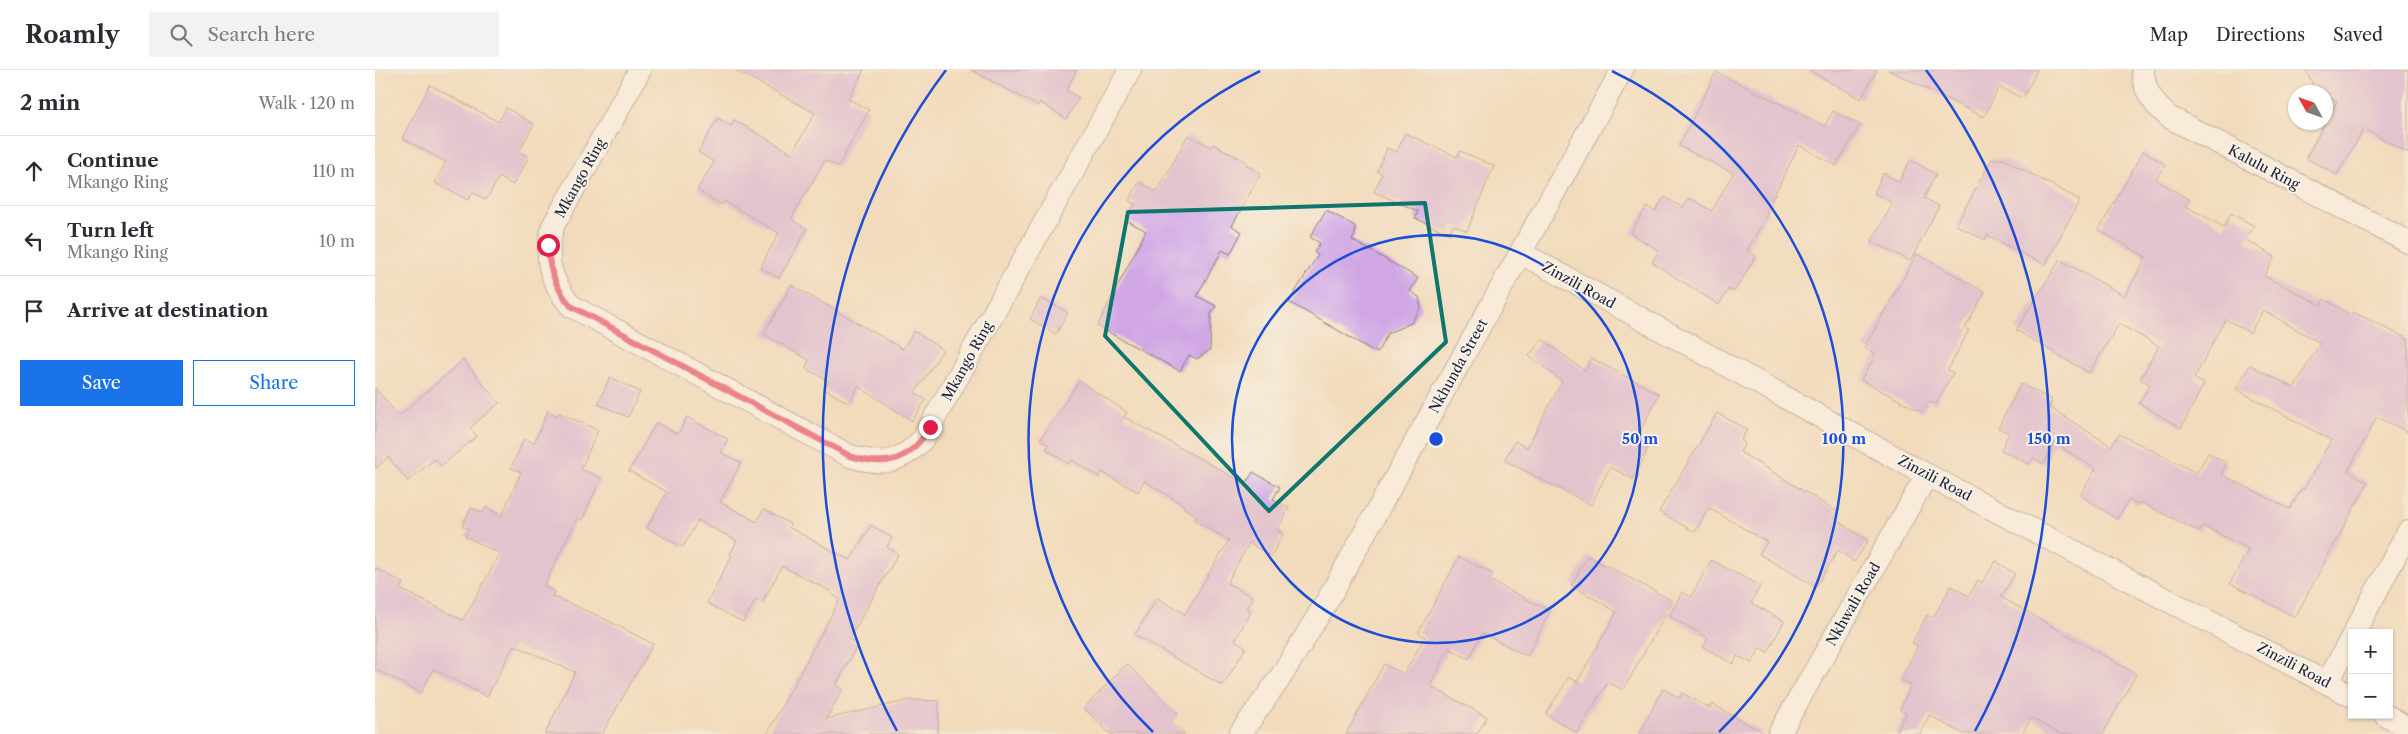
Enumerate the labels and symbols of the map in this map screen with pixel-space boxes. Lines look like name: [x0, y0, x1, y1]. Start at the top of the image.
north arrow: [2288, 85, 2333, 130]
street label: Mkango Ring: [551, 134, 610, 221]
street label: Kalulu Ring: [2225, 141, 2303, 194]
route start: [537, 234, 560, 257]
street label: Zinzili Road: [1539, 258, 1619, 313]
street label: Nkhunda Street: [1425, 316, 1491, 416]
street label: Mkango Ring: [938, 317, 997, 404]
route end: [919, 416, 942, 439]
text: 50 m: [1622, 429, 1658, 448]
text: 100 m: [1822, 429, 1866, 448]
text: 150 m: [2027, 429, 2071, 448]
centre of rings: [1427, 430, 1445, 448]
street label: Zinzili Road: [1895, 451, 1975, 505]
street label: Nkhwali Road: [1822, 559, 1884, 649]
street label: Zinzili Road: [2254, 638, 2334, 692]

